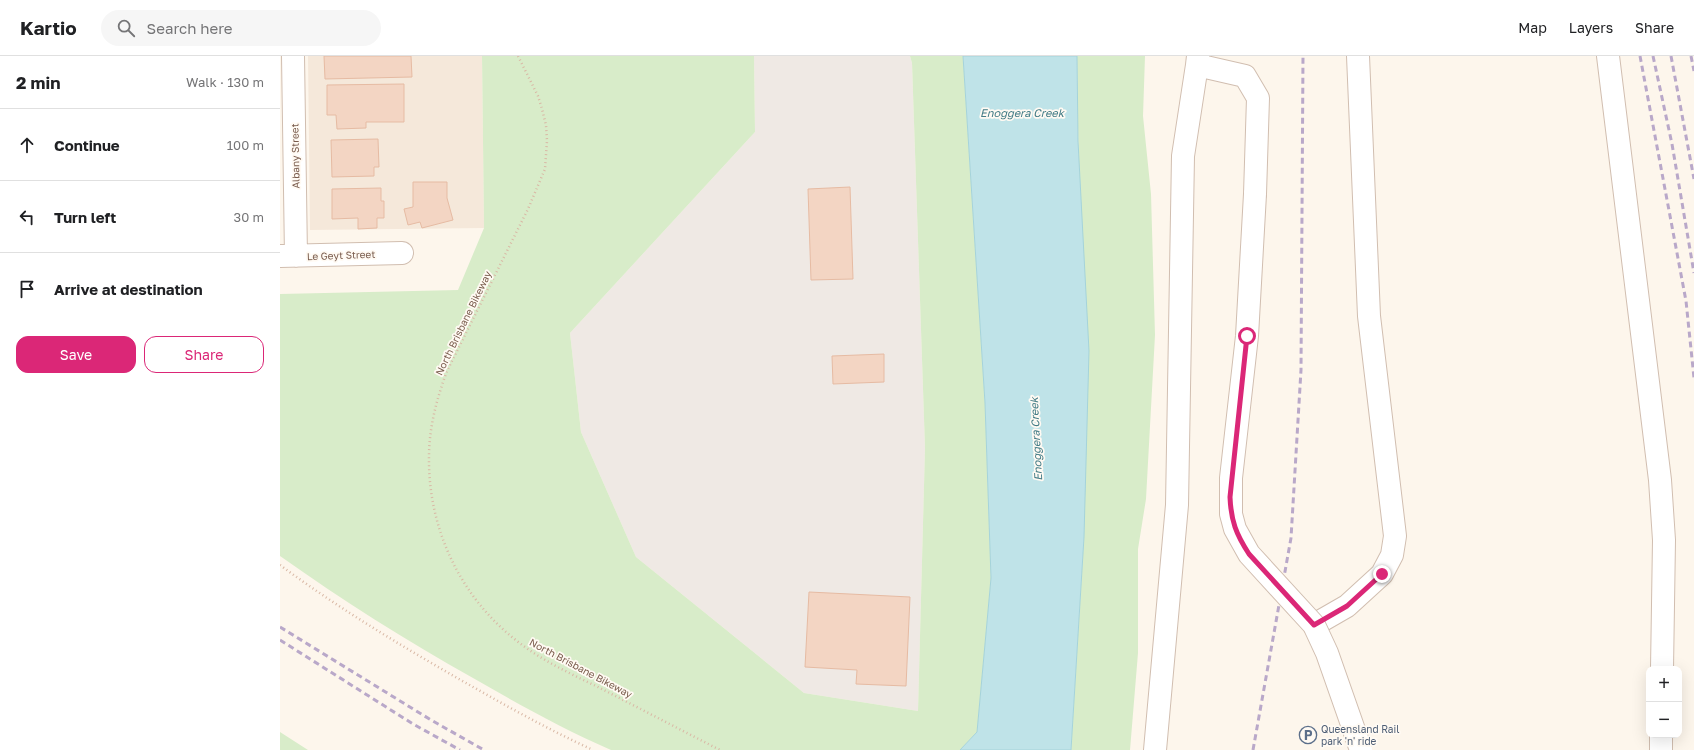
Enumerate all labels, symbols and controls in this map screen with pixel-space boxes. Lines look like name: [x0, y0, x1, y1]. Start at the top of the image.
search box: [101, 10, 381, 46]
text: Kartio: [20, 16, 77, 39]
icon: search: [115, 17, 137, 39]
text: Search here: [147, 19, 233, 37]
text: Map: [1518, 19, 1547, 36]
text: Layers: [1569, 19, 1613, 36]
text: Share: [1635, 19, 1674, 36]
text: 2 min: [16, 72, 60, 93]
text: Walk · 130 m: [186, 74, 264, 90]
water label: Enoggera Creek: [980, 106, 1066, 120]
street label: Albany Street: [288, 123, 302, 189]
icon: ahead: [16, 134, 38, 156]
text: Continue: [54, 136, 120, 154]
text: 100 m: [227, 137, 264, 153]
icon: left: [16, 206, 38, 228]
text: Turn left: [54, 208, 116, 226]
text: 30 m: [234, 209, 264, 225]
street label: Le Geyt Street: [307, 248, 375, 262]
street label: North Brisbane Bikeway: [432, 268, 494, 377]
icon: arrive: [16, 278, 38, 300]
text: Arrive at destination: [54, 280, 203, 298]
route start: [1238, 327, 1256, 345]
button: Save: [16, 336, 136, 373]
button: Share: [144, 336, 264, 373]
water label: Enoggera Creek: [1027, 395, 1045, 481]
route end: [1373, 565, 1391, 583]
street label: North Brisbane Bikeway: [528, 636, 635, 700]
map controls: [1646, 666, 1682, 738]
button: +: [1646, 666, 1682, 702]
button: −: [1646, 702, 1682, 738]
place label: Queensland Rail park 'n' ride: [1321, 723, 1399, 747]
parking icon: Queensland Rail park 'n' ride: [1298, 725, 1318, 745]

